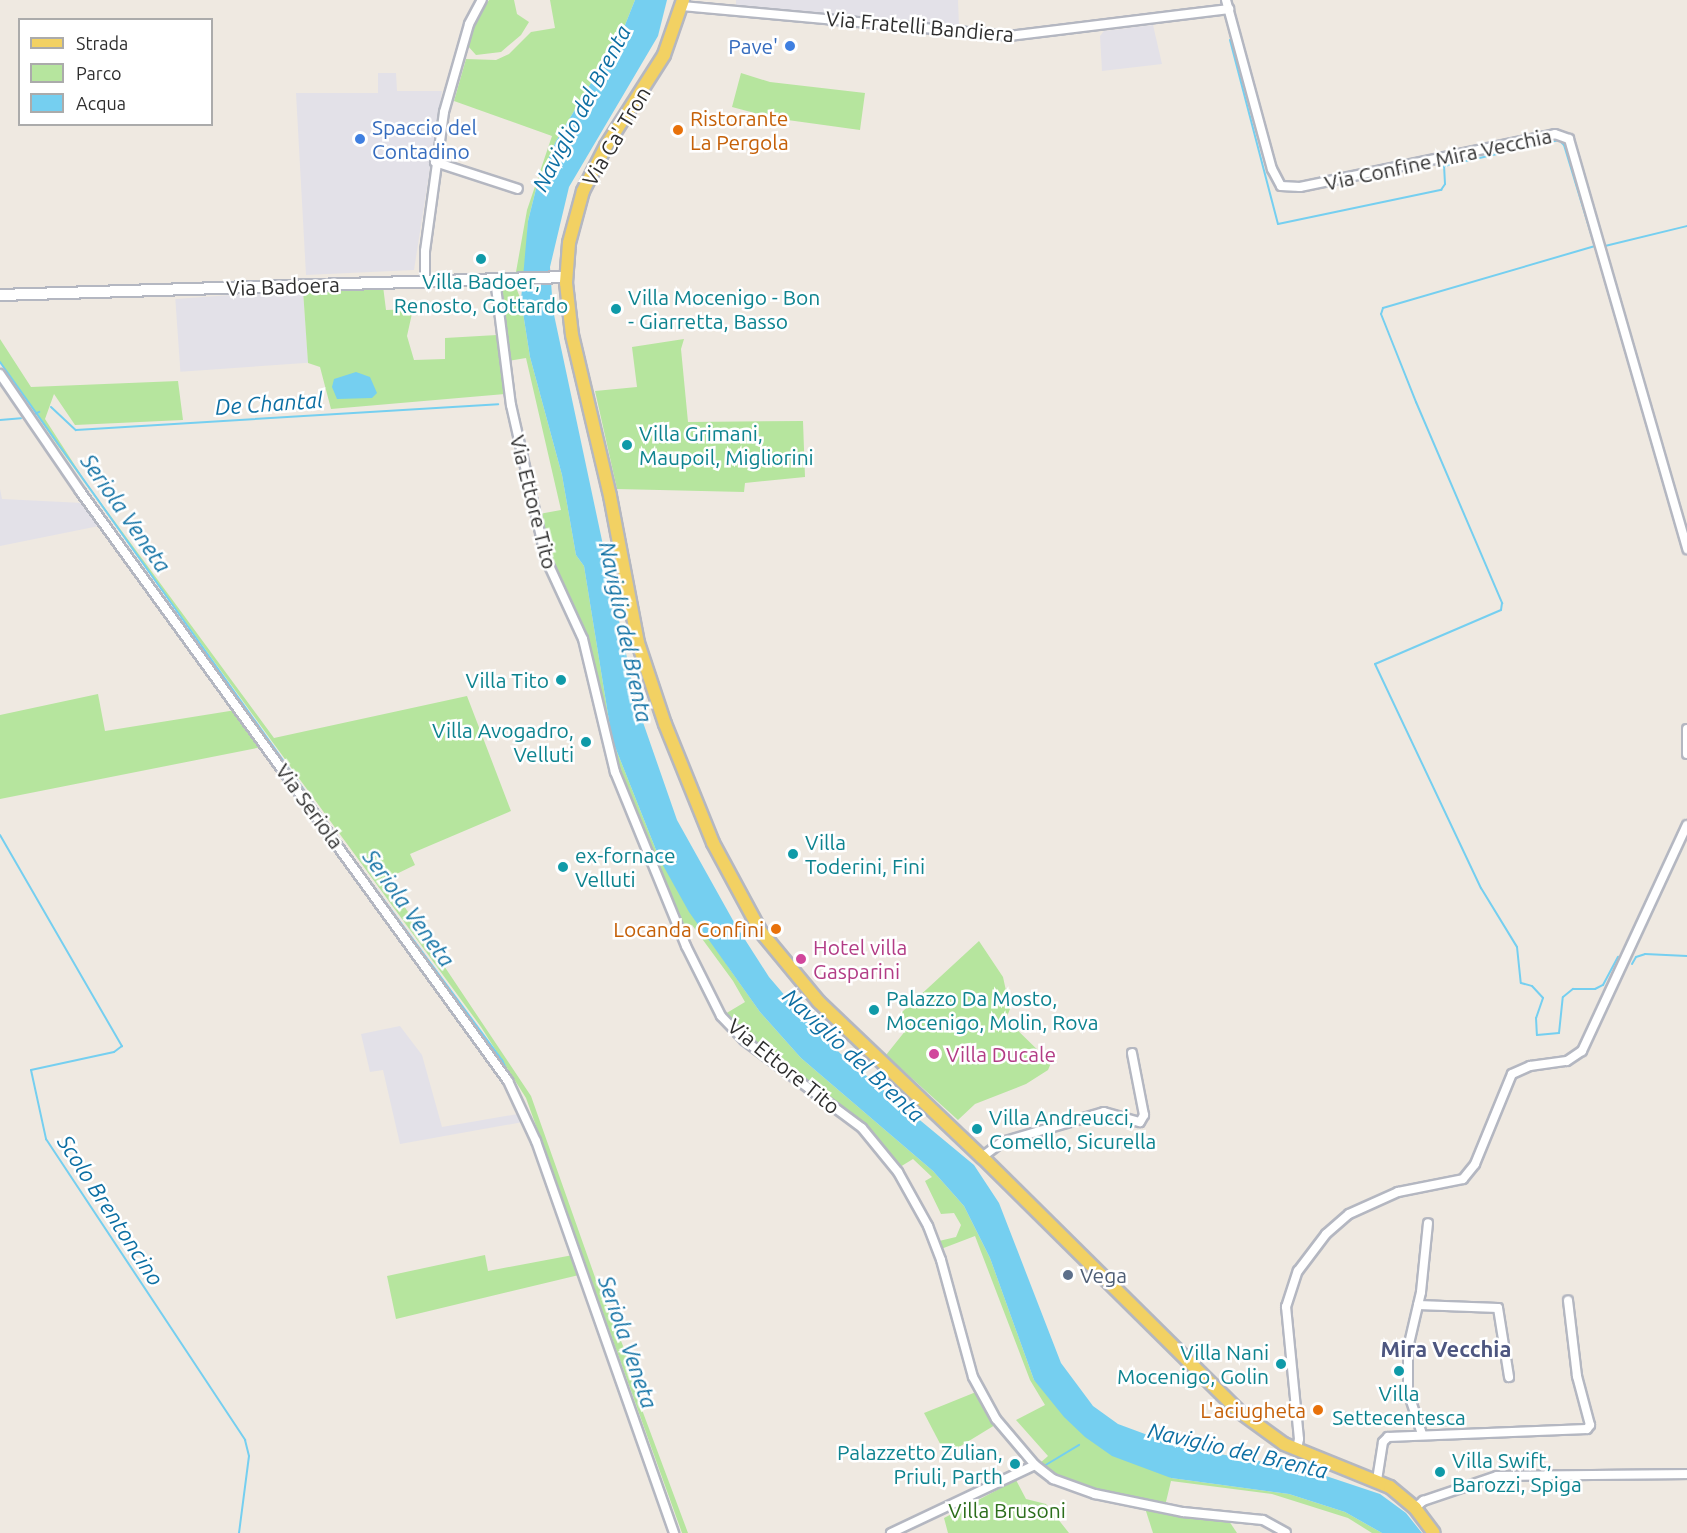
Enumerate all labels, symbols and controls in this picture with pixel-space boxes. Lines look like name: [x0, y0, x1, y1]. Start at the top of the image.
street label: Via Fratelli Bandiera: [825, 5, 1015, 47]
legend: [18, 18, 213, 126]
water label: Naviglio del Brenta: [526, 21, 636, 195]
text: Strada: [76, 33, 128, 53]
place label: Pave': [728, 33, 778, 59]
marker: Pave': [783, 39, 797, 53]
text: Parco: [76, 63, 122, 83]
street label: Via Ca' Tron: [577, 82, 655, 190]
text: Acqua: [76, 93, 126, 113]
place label: Ristorante La Pergola: [690, 105, 789, 155]
place label: Spaccio del Contadino: [372, 114, 477, 164]
marker: Ristorante La Pergola: [671, 123, 685, 137]
street label: Via Confine Mira Vecchia: [1322, 123, 1554, 195]
marker: Spaccio del Contadino: [353, 132, 367, 146]
marker: Villa Badoer, Renosto, Gottardo: [474, 252, 488, 266]
place label: Villa Badoer, Renosto, Gottardo: [394, 268, 568, 318]
street label: Via Badoera: [226, 271, 340, 301]
place label: Villa Mocenigo - Bon - Giarretta, Basso: [628, 284, 820, 334]
marker: Villa Mocenigo - Bon - Giarretta, Basso: [609, 302, 623, 316]
water label: De Chantal: [214, 386, 324, 420]
place label: Villa Grimani, Maupoil, Migliorini: [639, 420, 814, 470]
street label: Via Ettore Tito: [505, 432, 563, 572]
marker: Villa Grimani, Maupoil, Migliorini: [620, 438, 634, 452]
water label: Seriola Veneta: [75, 449, 177, 577]
water label: Naviglio del Brenta: [594, 539, 658, 725]
place label: Villa Tito: [466, 667, 549, 693]
marker: Villa Tito: [554, 673, 568, 687]
place label: Villa Avogadro, Velluti: [432, 717, 574, 767]
marker: Villa Avogadro, Velluti: [579, 735, 593, 749]
street label: Via Seriola: [271, 759, 349, 853]
place label: Villa Toderini, Fini: [805, 829, 925, 879]
place label: ex-fornace Velluti: [575, 842, 676, 892]
water label: Seriola Veneta: [358, 844, 460, 972]
marker: Villa Toderini, Fini: [786, 847, 800, 861]
marker: ex-fornace Velluti: [556, 860, 570, 874]
place label: Locanda Confini: [613, 916, 764, 942]
marker: Locanda Confini: [769, 922, 783, 936]
place label: Hotel villa Gasparini: [813, 934, 907, 984]
marker: Hotel villa Gasparini: [794, 952, 808, 966]
water label: Naviglio del Brenta: [778, 983, 930, 1127]
place label: Palazzo Da Mosto, Mocenigo, Molin, Rova: [886, 985, 1099, 1035]
marker: Palazzo Da Mosto, Mocenigo, Molin, Rova: [867, 1003, 881, 1017]
street label: Via Ettore Tito: [723, 1013, 845, 1119]
place label: Villa Ducale: [946, 1041, 1056, 1067]
marker: Villa Ducale: [927, 1047, 941, 1061]
place label: Villa Andreucci, Comello, Sicurella: [989, 1104, 1156, 1154]
marker: Villa Andreucci, Comello, Sicurella: [970, 1122, 984, 1136]
water label: Scolo Brentoncino: [52, 1130, 170, 1290]
place label: Vega: [1080, 1262, 1127, 1288]
marker: Vega: [1061, 1268, 1075, 1282]
water label: Seriola Veneta: [593, 1272, 663, 1412]
district label: Mira Vecchia: [1381, 1336, 1511, 1362]
place label: Villa Nani Mocenigo, Golin: [1117, 1339, 1269, 1389]
marker: Villa Nani Mocenigo, Golin: [1274, 1357, 1288, 1371]
marker: Villa Settecentesca: [1392, 1364, 1406, 1378]
place label: Villa Settecentesca: [1332, 1380, 1466, 1430]
place label: L'aciugheta: [1200, 1397, 1306, 1423]
marker: L'aciugheta: [1311, 1403, 1325, 1417]
water label: Naviglio del Brenta: [1145, 1416, 1331, 1484]
place label: Palazzetto Zulian, Priuli, Parth: [837, 1439, 1003, 1489]
place label: Villa Swift, Barozzi, Spiga: [1452, 1447, 1582, 1497]
marker: Palazzetto Zulian, Priuli, Parth: [1008, 1457, 1022, 1471]
marker: Villa Swift, Barozzi, Spiga: [1433, 1465, 1447, 1479]
park label: Villa Brusoni: [948, 1497, 1066, 1523]

